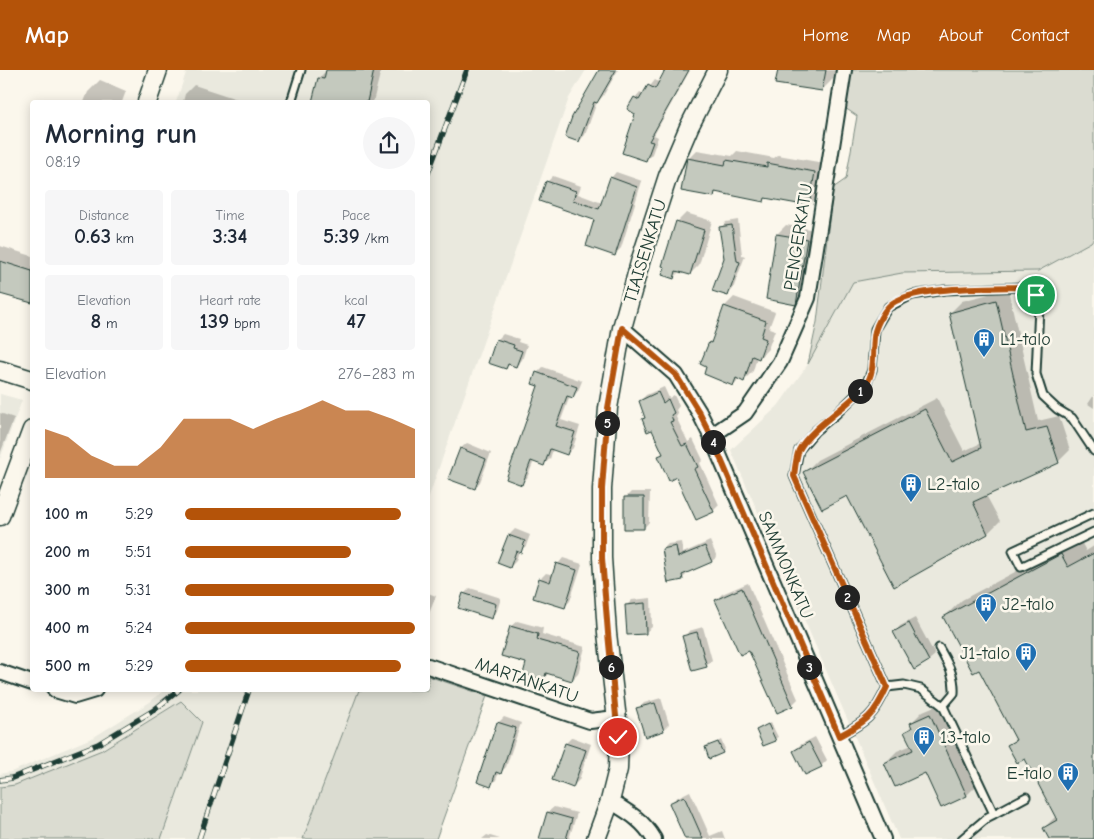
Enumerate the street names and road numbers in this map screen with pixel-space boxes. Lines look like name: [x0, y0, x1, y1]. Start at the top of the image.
street label: PENGERKATU: [780, 182, 817, 292]
street label: TIAISENKATU: [620, 197, 671, 306]
street label: SAMMONKATU: [753, 508, 818, 622]
street label: MARTANKATU: [473, 653, 581, 708]

